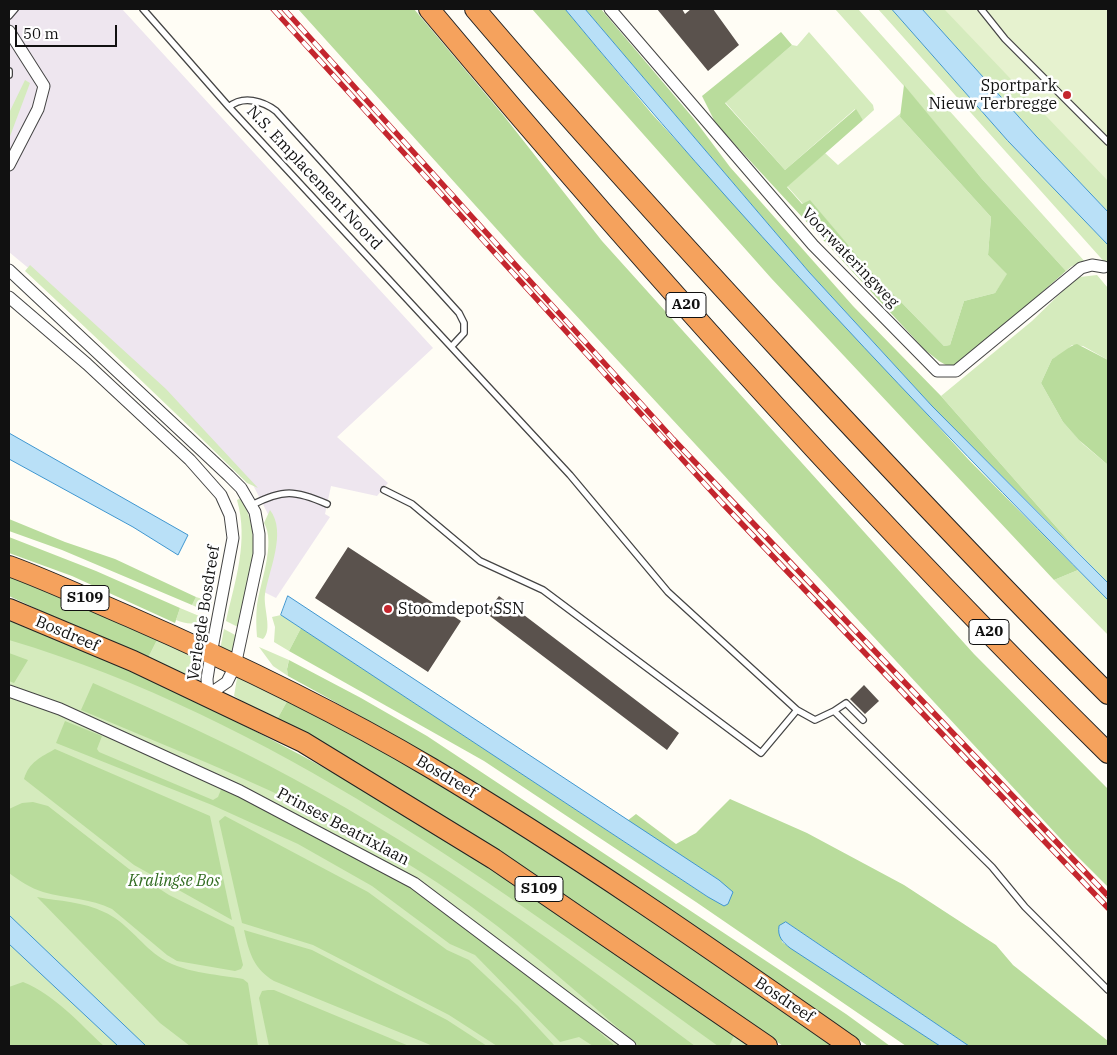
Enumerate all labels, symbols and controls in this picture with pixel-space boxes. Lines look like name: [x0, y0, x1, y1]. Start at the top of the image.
scale bar: [18, 15, 120, 47]
text: 50 m: [23, 24, 59, 43]
place label: Sportpark Nieuw Terbregge: [928, 76, 1057, 114]
marker: Sportpark Nieuw Terbregge: [1061, 89, 1073, 101]
street label: N.S. Emplacement Noord: [242, 102, 386, 254]
street label: Voorwateringweg: [797, 204, 903, 312]
road number: A20: [666, 292, 706, 318]
street label: Verlegde Bosdreef: [184, 544, 224, 682]
road number: S109: [61, 586, 109, 610]
place label: Stoomdepot SSN: [398, 599, 524, 619]
marker: Stoomdepot SSN: [382, 603, 394, 615]
street label: Bosdreef: [32, 612, 102, 656]
road number: A20: [969, 620, 1009, 644]
street label: Bosdreef: [412, 752, 480, 802]
street label: Prinses Beatrixlaan: [273, 784, 413, 870]
park label: Kralingse Bos: [128, 871, 220, 891]
road number: S109: [515, 876, 563, 902]
street label: Bosdreef: [751, 973, 817, 1027]

